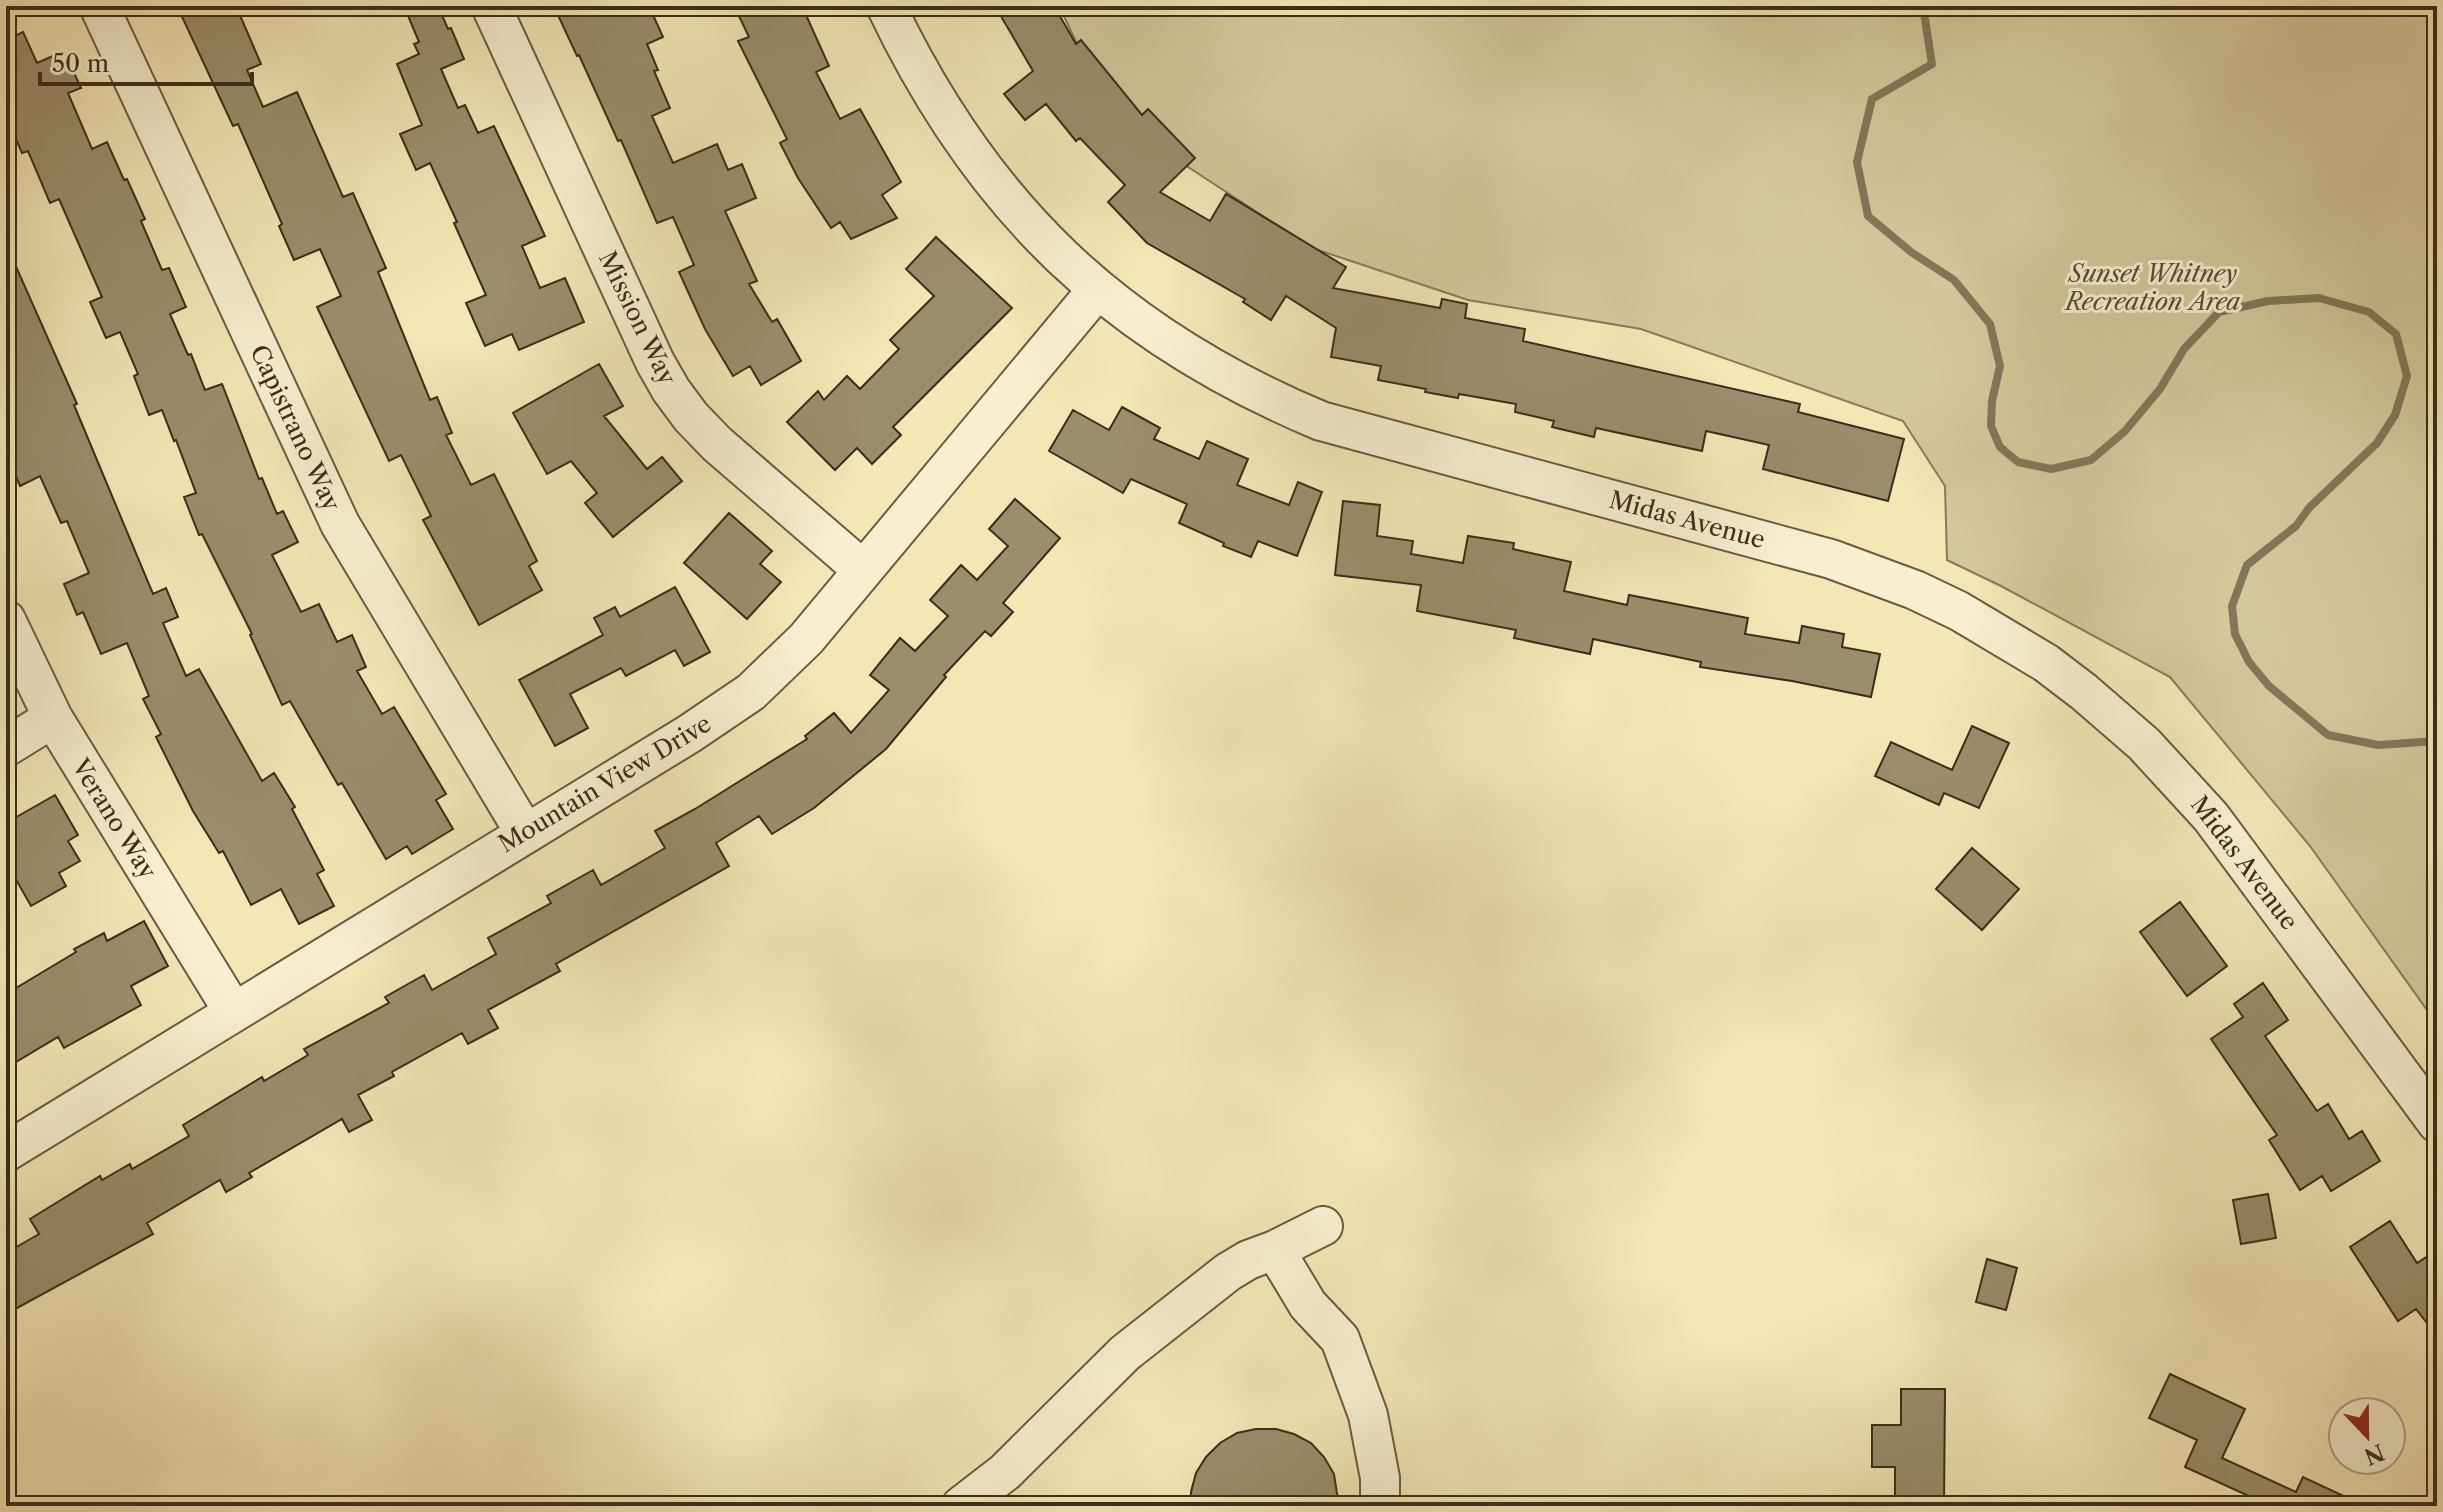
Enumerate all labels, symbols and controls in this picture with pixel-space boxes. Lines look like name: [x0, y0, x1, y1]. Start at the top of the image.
scale bar: [40, 36, 252, 86]
text: 50 m: [52, 49, 109, 78]
street label: Mission Way: [593, 246, 682, 390]
park label: Sunset Whitney Recreation Area: [2064, 259, 2240, 316]
street label: Capistrano Way: [244, 340, 347, 516]
street label: Midas Avenue: [1606, 485, 1768, 554]
street label: Mountain View Drive: [493, 709, 716, 858]
street label: Verano Way: [66, 753, 163, 885]
street label: Midas Avenue: [2185, 790, 2304, 935]
north arrow: [2327, 1396, 2407, 1476]
text: N: [2360, 1438, 2388, 1470]

